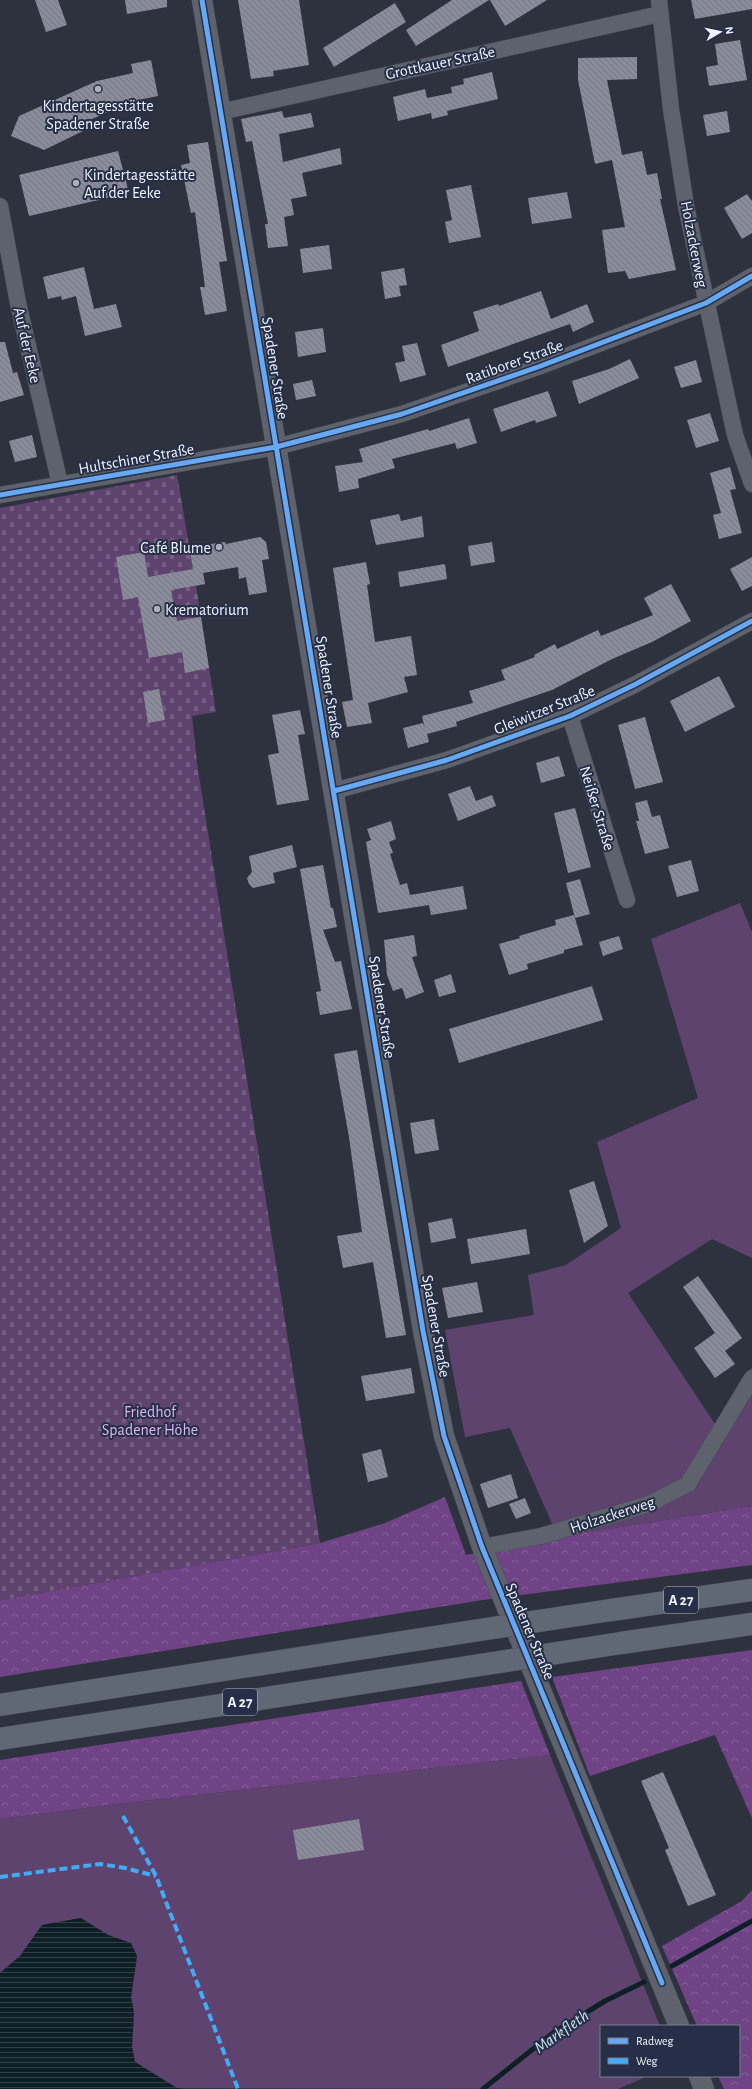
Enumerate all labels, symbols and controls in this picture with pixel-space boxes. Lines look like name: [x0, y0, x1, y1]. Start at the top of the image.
north arrow: [700, 12, 740, 52]
text: N: [723, 26, 735, 35]
street label: Grottkauer Straße: [384, 44, 496, 82]
marker: Kindertagesstätte Spadener Straße: [93, 84, 103, 94]
place label: Kindertagesstätte Spadener Straße: [42, 98, 154, 132]
place label: Kindertagesstätte Auf der Eeke: [84, 167, 195, 201]
marker: Kindertagesstätte Auf der Eeke: [71, 178, 81, 188]
street label: Holzackerweg: [678, 200, 710, 289]
street label: Auf der Eeke: [11, 306, 43, 385]
street label: Spadener Straße: [259, 316, 291, 421]
street label: Ratiborer Straße: [463, 337, 565, 387]
street label: Hultschiner Straße: [77, 441, 195, 477]
place label: Café Blume: [140, 540, 211, 556]
marker: Café Blume: [214, 542, 224, 552]
place label: Krematorium: [165, 602, 249, 618]
marker: Krematorium: [152, 604, 162, 614]
street label: Spadener Straße: [313, 635, 345, 740]
street label: Gleiwitzer Straße: [492, 682, 597, 737]
street label: Neißer Straße: [577, 764, 617, 852]
street label: Spadener Straße: [366, 955, 398, 1060]
street label: Spadener Straße: [419, 1274, 453, 1379]
park label: Friedhof Spadener Höhe: [102, 1404, 198, 1438]
street label: Holzackerweg: [568, 1494, 657, 1536]
street label: Spadener Straße: [502, 1581, 558, 1682]
road number: A 27: [664, 1587, 698, 1613]
road number: A 27: [223, 1689, 257, 1715]
water label: Markfleth: [531, 2007, 592, 2056]
legend: [600, 2025, 740, 2077]
text: Radweg: [636, 2035, 673, 2047]
text: Weg: [636, 2055, 658, 2067]

